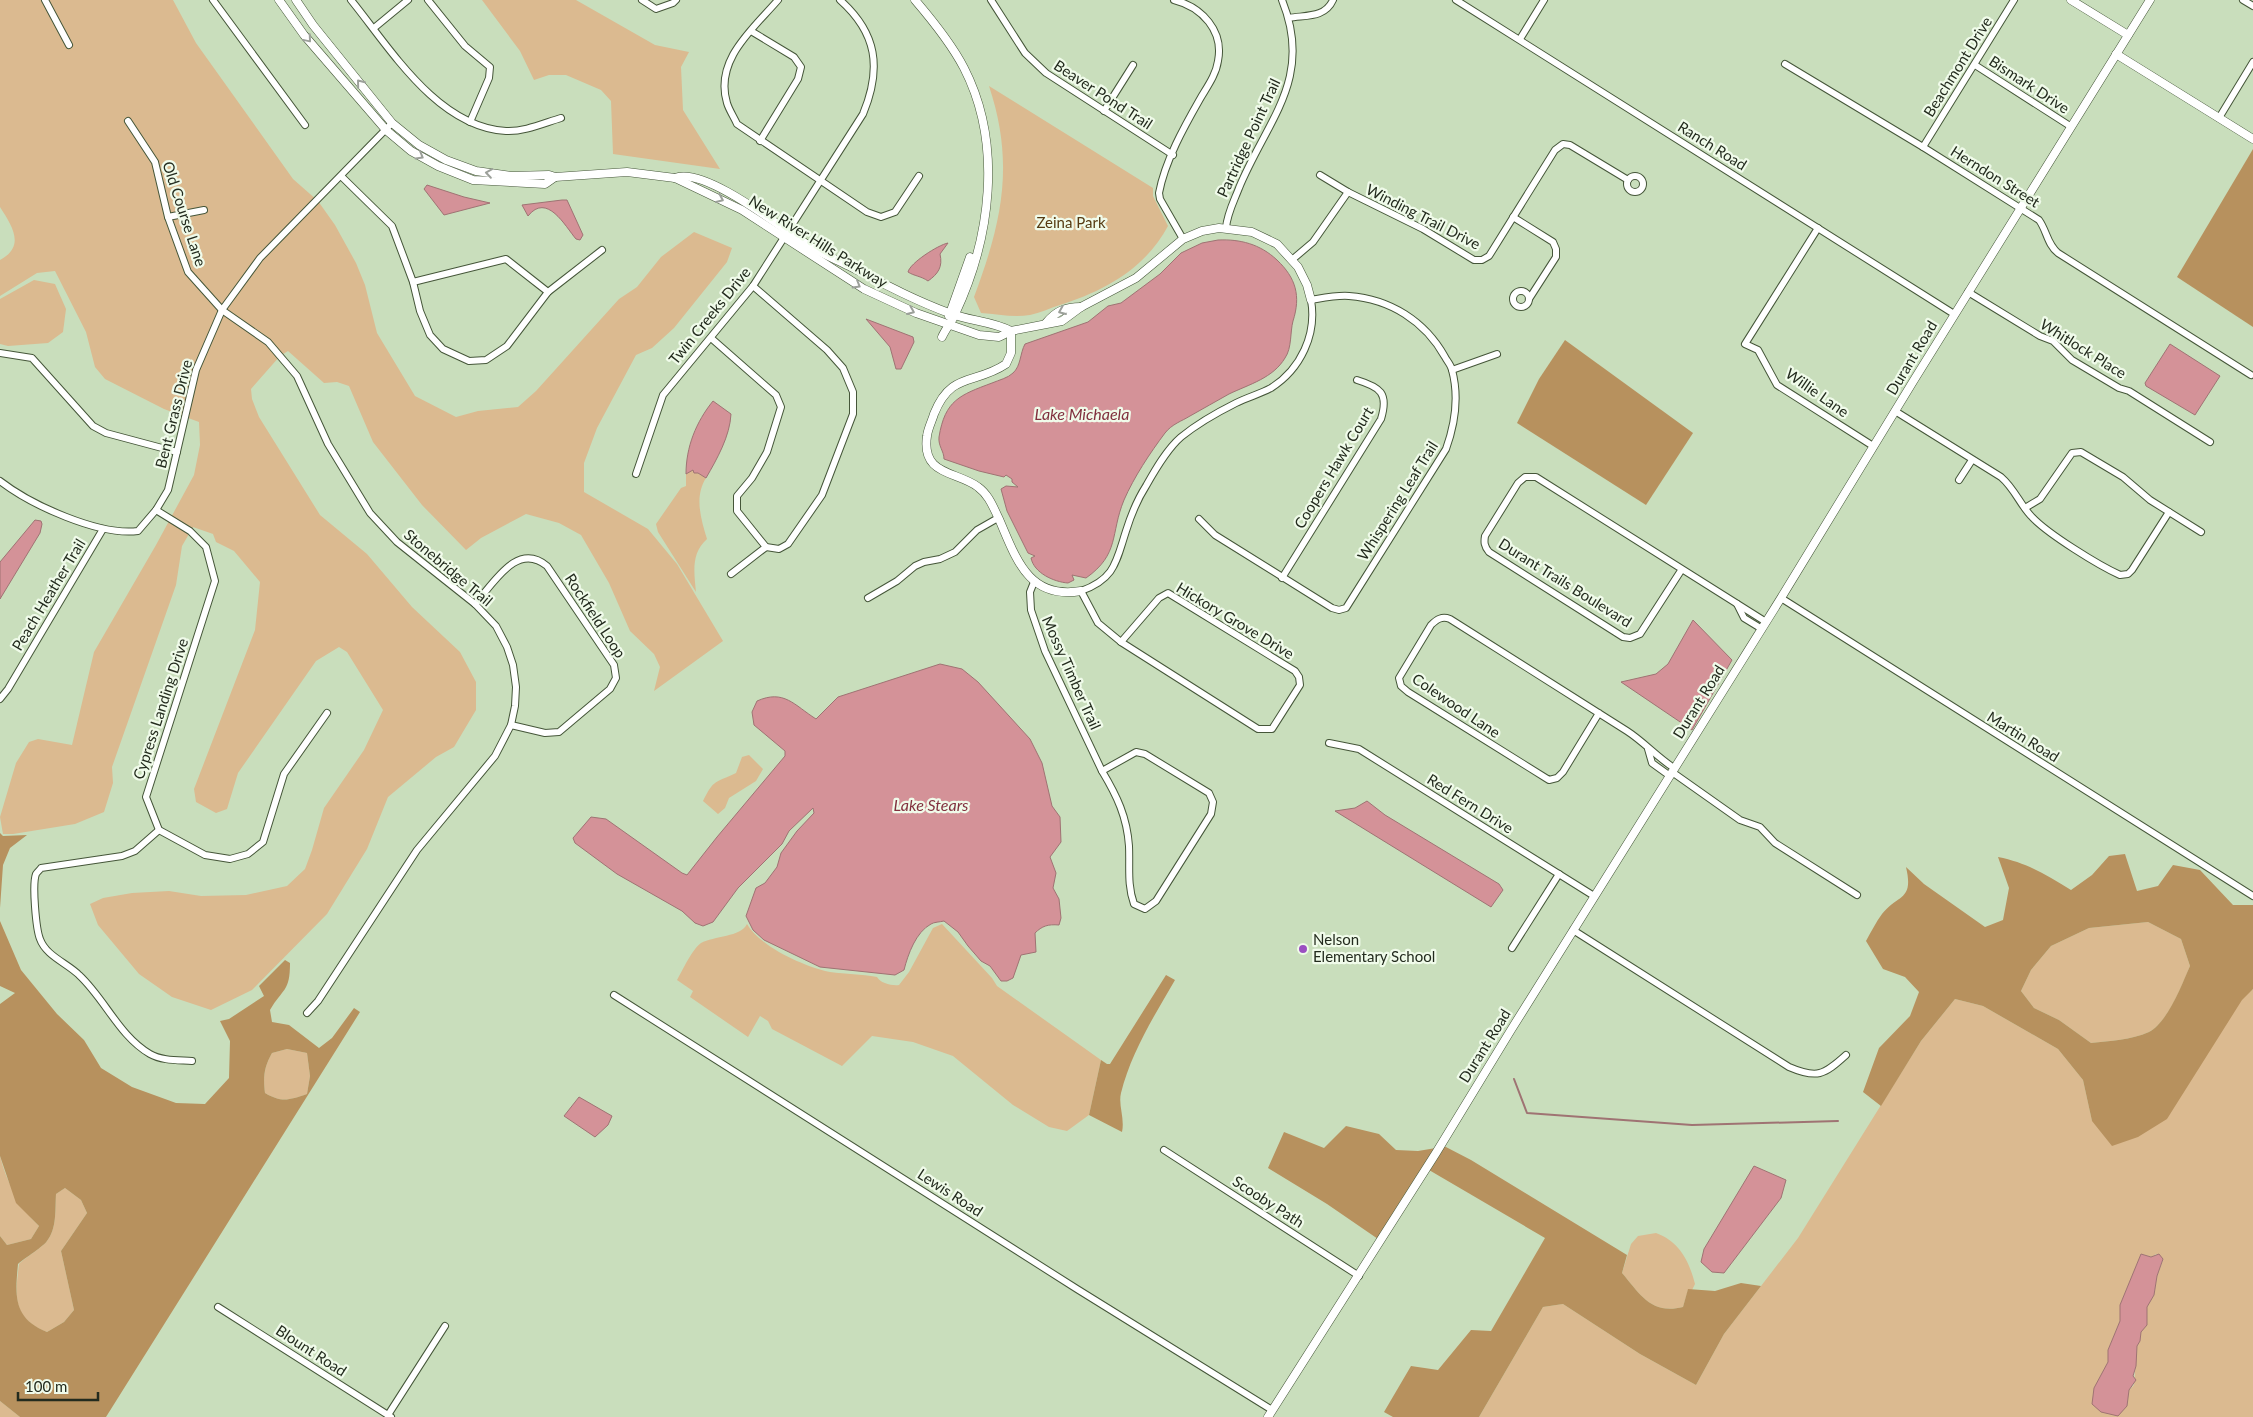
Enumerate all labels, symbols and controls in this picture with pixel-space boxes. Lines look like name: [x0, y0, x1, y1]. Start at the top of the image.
street label: Beachmont Drive: [1919, 13, 1995, 120]
one-way arrow: [302, 34, 311, 43]
street label: Bismark Drive: [1986, 52, 2073, 117]
street label: Beaver Pond Trail: [1051, 56, 1156, 133]
street label: Partridge Point Trail: [1213, 75, 1283, 200]
one-way arrow: [357, 80, 365, 89]
street label: Ranch Road: [1675, 117, 1750, 173]
street label: Herndon Street: [1948, 142, 2044, 211]
one-way arrow: [415, 149, 424, 159]
street label: Old Course Lane: [159, 159, 210, 269]
one-way arrow: [485, 168, 494, 178]
street label: Winding Trail Drive: [1363, 180, 1484, 253]
street label: New River Hills Parkway: [746, 191, 891, 291]
one-way arrow: [715, 192, 724, 203]
park label: Zeina Park: [1036, 213, 1106, 231]
street label: Twin Creeks Drive: [665, 263, 754, 368]
one-way arrow: [852, 279, 861, 289]
one-way arrow: [906, 305, 915, 316]
one-way arrow: [1058, 305, 1066, 315]
street label: Whitlock Place: [2037, 314, 2130, 382]
street label: Durant Road: [1882, 317, 1940, 398]
street label: Bent Grass Drive: [151, 358, 195, 470]
street label: Willie Lane: [1783, 364, 1853, 421]
street label: Coopers Hawk Court: [1290, 403, 1377, 531]
water label: Lake Michaela: [1035, 404, 1129, 423]
street label: Whispering Leaf Trail: [1353, 438, 1441, 563]
street label: Stonebridge Trail: [401, 525, 497, 609]
street label: Durant Trails Boulevard: [1496, 534, 1635, 630]
street label: Peach Heather Trail: [8, 535, 89, 654]
street label: Rockfield Loop: [562, 570, 630, 661]
street label: Hickory Grove Drive: [1174, 578, 1298, 662]
street label: Mossy Timber Trail: [1039, 613, 1105, 732]
street label: Cypress Landing Drive: [129, 636, 191, 781]
street label: Durant Road: [1668, 661, 1728, 742]
street label: Colewood Lane: [1409, 669, 1504, 741]
street label: Martin Road: [1984, 707, 2063, 765]
street label: Red Fern Drive: [1424, 769, 1517, 837]
water label: Lake Stears: [894, 795, 969, 814]
place label: Nelson Elementary School: [1313, 930, 1435, 965]
marker: Nelson Elementary School: [1297, 943, 1309, 955]
street label: Durant Road: [1454, 1005, 1514, 1086]
street label: Lewis Road: [915, 1164, 986, 1220]
street label: Scooby Path: [1229, 1171, 1308, 1231]
street label: Blount Road: [273, 1321, 350, 1380]
scale bar: [18, 1370, 98, 1402]
text: 100 m: [25, 1377, 67, 1395]

